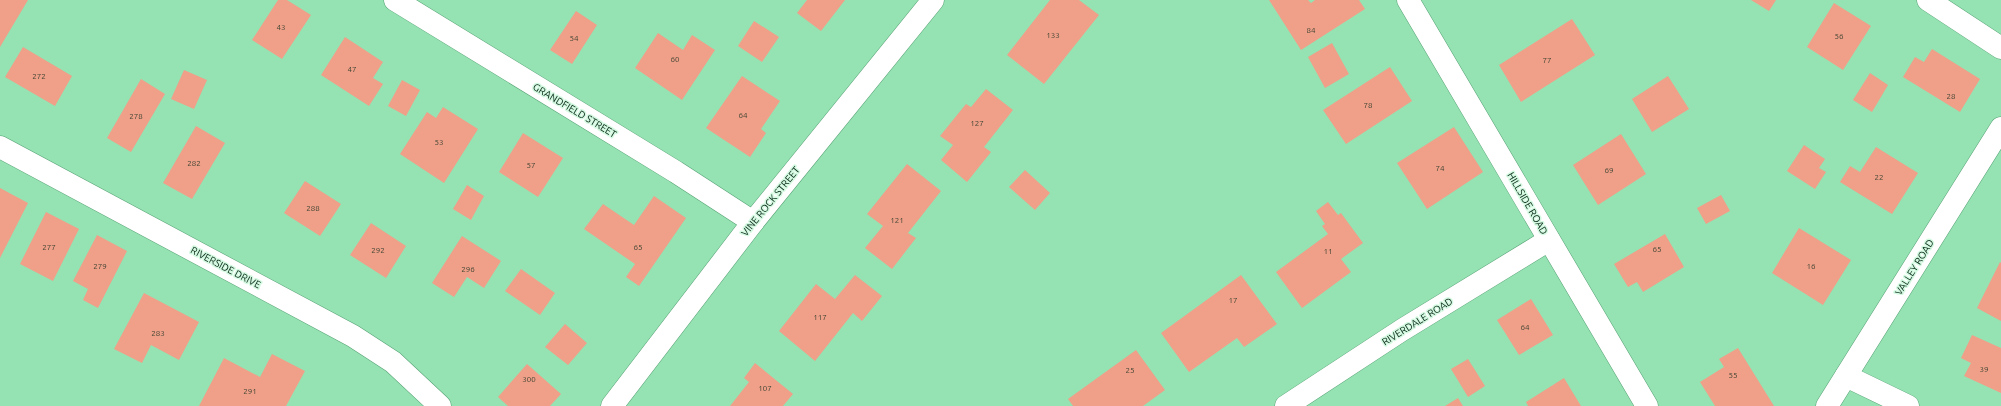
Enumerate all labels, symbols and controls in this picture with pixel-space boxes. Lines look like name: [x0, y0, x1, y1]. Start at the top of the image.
house number: 43: [276, 23, 286, 32]
house number: 84: [1306, 26, 1316, 35]
house number: 133: [1046, 31, 1060, 40]
house number: 56: [1834, 32, 1844, 41]
house number: 54: [569, 34, 579, 43]
house number: 60: [670, 55, 680, 64]
house number: 77: [1542, 56, 1552, 65]
house number: 47: [347, 65, 357, 74]
house number: 272: [32, 72, 46, 81]
street label: GRANDFIELD STREET: [531, 81, 619, 140]
house number: 28: [1946, 92, 1956, 101]
house number: 78: [1363, 101, 1373, 110]
house number: 64: [738, 111, 748, 120]
house number: 278: [129, 112, 143, 121]
house number: 127: [970, 119, 984, 128]
house number: 53: [434, 138, 444, 147]
house number: 282: [187, 159, 201, 168]
house number: 57: [526, 161, 536, 170]
street label: VINE ROCK STREET: [739, 164, 802, 238]
house number: 74: [1435, 164, 1445, 173]
house number: 69: [1604, 166, 1614, 175]
street label: HILLSIDE ROAD: [1505, 170, 1550, 236]
house number: 22: [1874, 173, 1884, 182]
house number: 288: [306, 204, 320, 213]
house number: 121: [890, 216, 904, 225]
street label: VALLEY ROAD: [1893, 237, 1936, 297]
house number: 277: [42, 243, 56, 252]
house number: 65: [633, 243, 643, 252]
street label: RIVERSIDE DRIVE: [189, 244, 263, 291]
house number: 65: [1652, 245, 1662, 254]
house number: 292: [371, 246, 385, 255]
house number: 11: [1323, 247, 1333, 256]
house number: 279: [93, 262, 107, 271]
house number: 16: [1806, 262, 1816, 271]
house number: 296: [461, 265, 475, 274]
street label: RIVERDALE ROAD: [1380, 295, 1454, 348]
house number: 17: [1228, 296, 1238, 305]
house number: 117: [813, 313, 827, 322]
house number: 64: [1520, 323, 1530, 332]
house number: 283: [151, 329, 165, 338]
house number: 39: [1979, 365, 1989, 374]
house number: 25: [1125, 366, 1135, 375]
house number: 55: [1728, 371, 1738, 380]
house number: 300: [522, 375, 536, 384]
house number: 107: [758, 384, 772, 393]
house number: 291: [243, 387, 257, 396]

